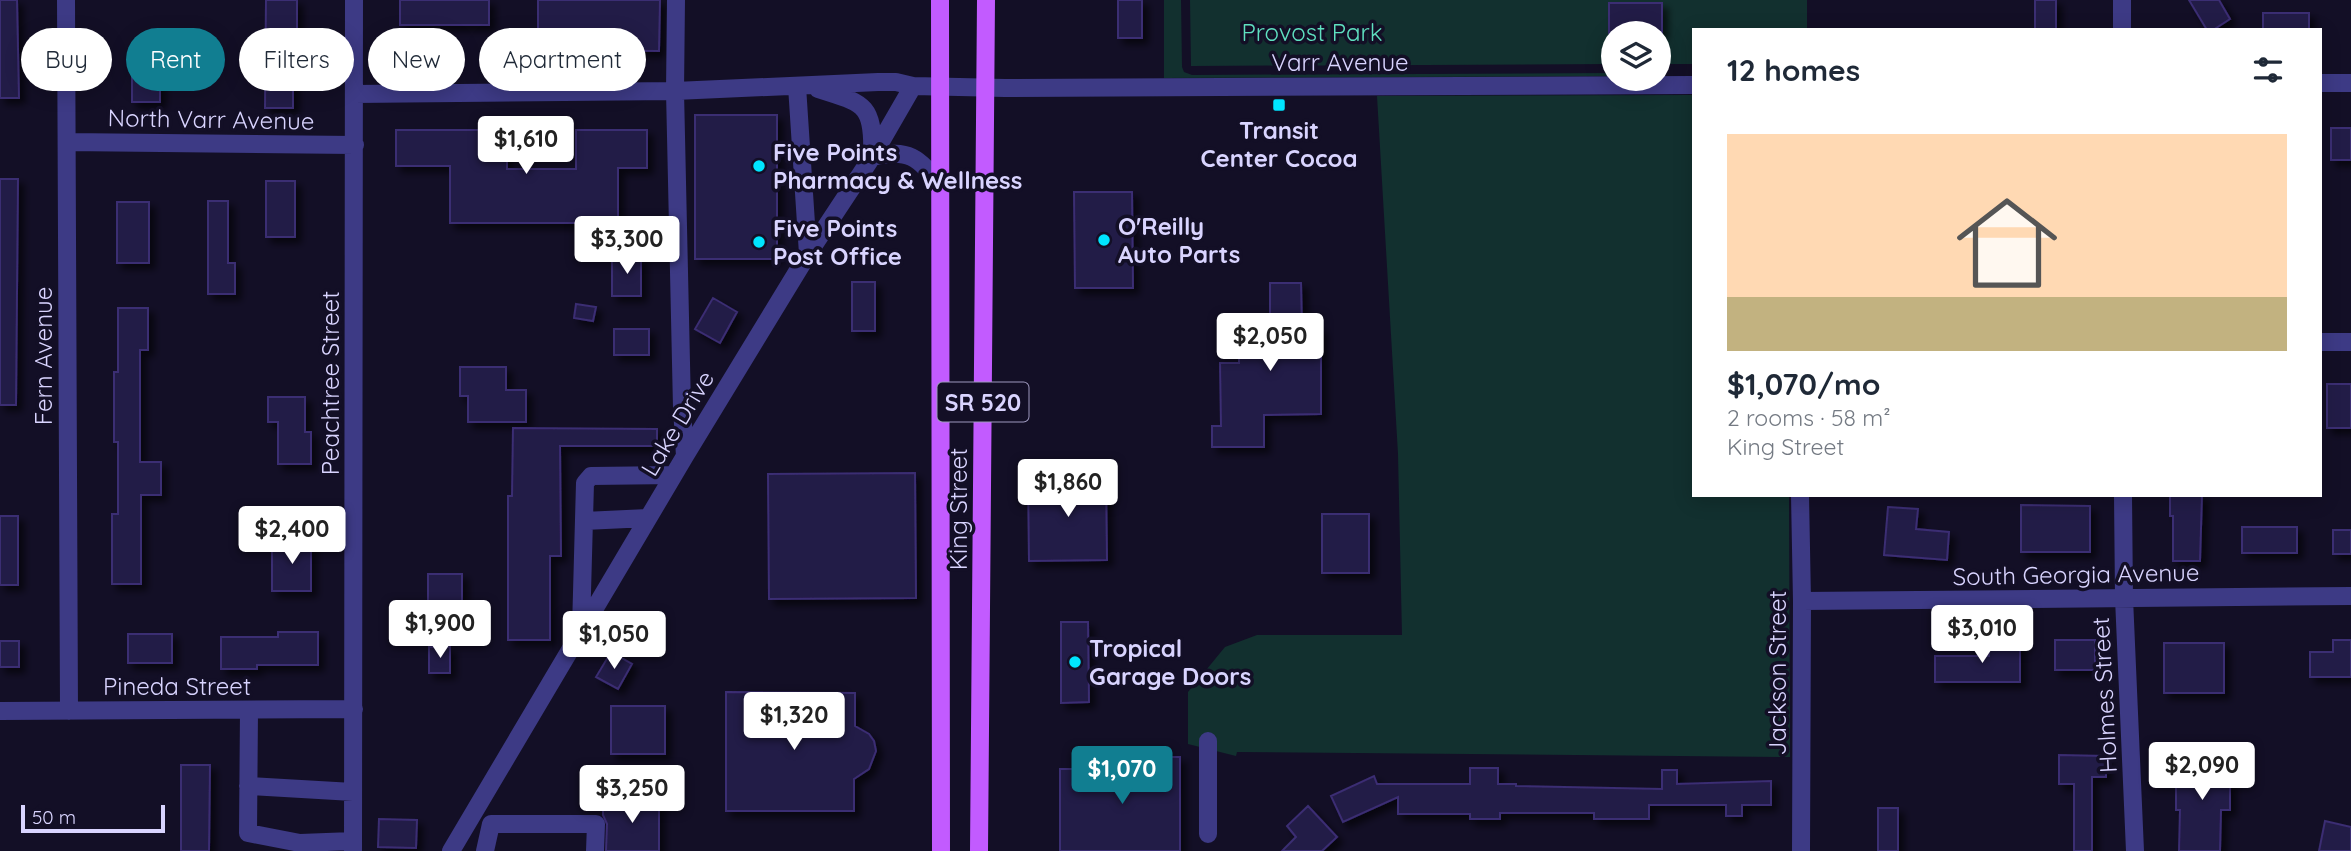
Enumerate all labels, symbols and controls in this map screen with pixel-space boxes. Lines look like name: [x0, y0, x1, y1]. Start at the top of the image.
park label: Provost Park: [1241, 17, 1383, 47]
map controls: [1601, 21, 1671, 91]
button: layers: [1601, 21, 1671, 91]
chip: Buy: [21, 28, 112, 91]
chip: Rent: [126, 28, 225, 91]
chip: Filters: [239, 28, 354, 91]
chip: New: [368, 28, 465, 91]
chip: Apartment: [479, 28, 646, 91]
street label: Varr Avenue: [1271, 47, 1409, 77]
text: 12 homes: [1727, 51, 1860, 89]
icon: filters: [2249, 51, 2287, 89]
marker: Transit Center Cocoa: [1271, 97, 1287, 113]
street label: North Varr Avenue: [107, 102, 315, 136]
place label: Transit Center Cocoa: [1200, 115, 1358, 173]
pin: $1,610: [469, 116, 583, 176]
text: $1,610: [494, 124, 558, 153]
place label: Five Points Pharmacy & Wellness: [773, 137, 1022, 195]
marker: Five Points Pharmacy & Wellness: [751, 158, 767, 174]
icon: home: [1944, 180, 2070, 306]
place label: O'Reilly Auto Parts: [1118, 211, 1240, 269]
place label: Five Points Post Office: [773, 213, 902, 271]
pin: $3,300: [570, 216, 684, 276]
text: $3,300: [590, 224, 664, 253]
marker: O'Reilly Auto Parts: [1096, 232, 1112, 248]
marker: Five Points Post Office: [751, 234, 767, 250]
street label: Fern Avenue: [28, 287, 58, 425]
street label: Peachtree Street: [315, 291, 345, 475]
pin: $2,050: [1213, 314, 1327, 373]
text: $2,050: [1233, 321, 1307, 350]
street label: Lake Drive: [634, 365, 720, 481]
text: $1,070/mo: [1727, 365, 1880, 403]
road number: SR 520: [937, 382, 1028, 422]
text: 2 rooms · 58 m²: [1727, 403, 1890, 432]
text: King Street: [1727, 432, 1844, 461]
street label: King Street: [943, 448, 973, 570]
pin: $1,860: [1011, 460, 1125, 519]
text: $1,860: [1034, 467, 1102, 496]
pin: $2,400: [235, 506, 349, 566]
text: $2,400: [255, 514, 329, 543]
street label: South Georgia Avenue: [1952, 557, 2200, 591]
street label: Jackson Street: [1762, 590, 1792, 756]
pin: $1,900: [383, 600, 497, 660]
pin: $3,010: [1925, 606, 2039, 665]
text: $1,900: [405, 608, 475, 637]
pin: $1,050: [557, 612, 671, 671]
text: $3,010: [1947, 613, 2017, 642]
street label: Holmes Street: [2085, 616, 2123, 774]
text: $1,050: [579, 619, 649, 648]
place label: Tropical Garage Doors: [1089, 633, 1251, 691]
marker: Tropical Garage Doors: [1067, 654, 1083, 670]
street label: Pineda Street: [103, 671, 251, 701]
pin: $1,320: [737, 692, 851, 752]
text: $1,320: [760, 700, 828, 729]
pin: $2,090: [2145, 742, 2259, 802]
pin: $1,070: [1065, 746, 1179, 806]
text: $2,090: [2165, 750, 2239, 779]
text: $1,070: [1088, 754, 1156, 783]
pin: $3,250: [575, 766, 689, 825]
text: $3,250: [596, 773, 668, 802]
scale bar: [21, 802, 164, 834]
text: 50 m: [32, 805, 76, 829]

